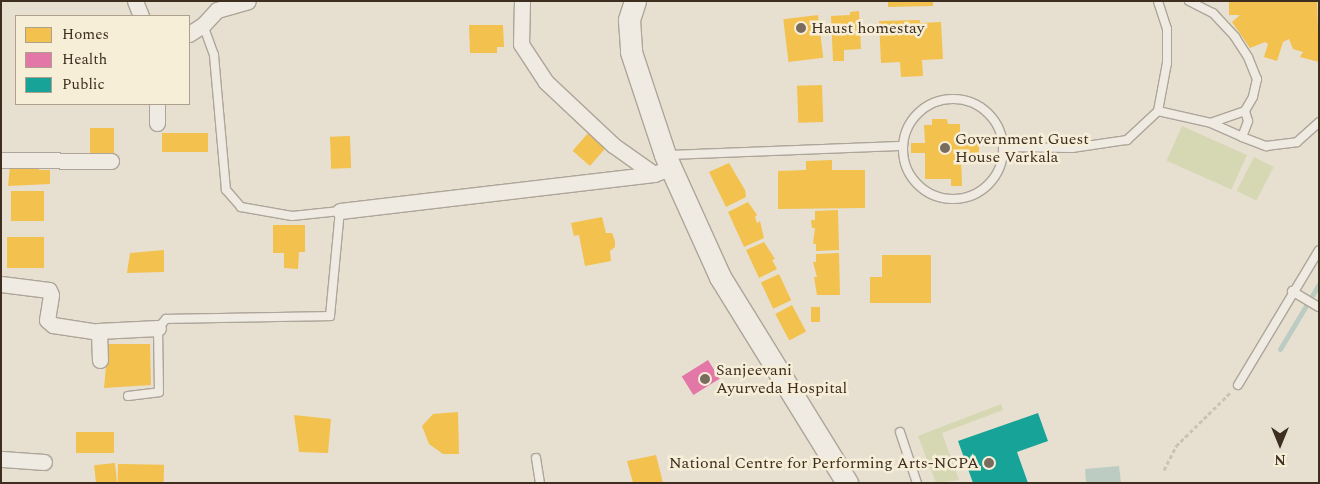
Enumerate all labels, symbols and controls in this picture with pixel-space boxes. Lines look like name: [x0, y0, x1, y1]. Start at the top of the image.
legend: [15, 15, 190, 105]
place label: Haust homestay: [811, 18, 924, 38]
marker: Haust homestay: [795, 22, 807, 34]
text: Homes: [62, 23, 109, 46]
text: Health: [62, 48, 107, 71]
text: Public: [62, 73, 105, 96]
place label: Government Guest House Varkala: [955, 129, 1089, 167]
marker: Government Guest House Varkala: [939, 142, 951, 154]
place label: Sanjeevani Ayurveda Hospital: [716, 360, 847, 398]
marker: Sanjeevani Ayurveda Hospital: [698, 372, 712, 386]
north arrow: [1255, 419, 1305, 469]
text: N: [1274, 449, 1286, 470]
place label: National Centre for Performing Arts-NCPA: [669, 453, 979, 473]
marker: National Centre for Performing Arts-NCPA: [983, 457, 995, 469]

